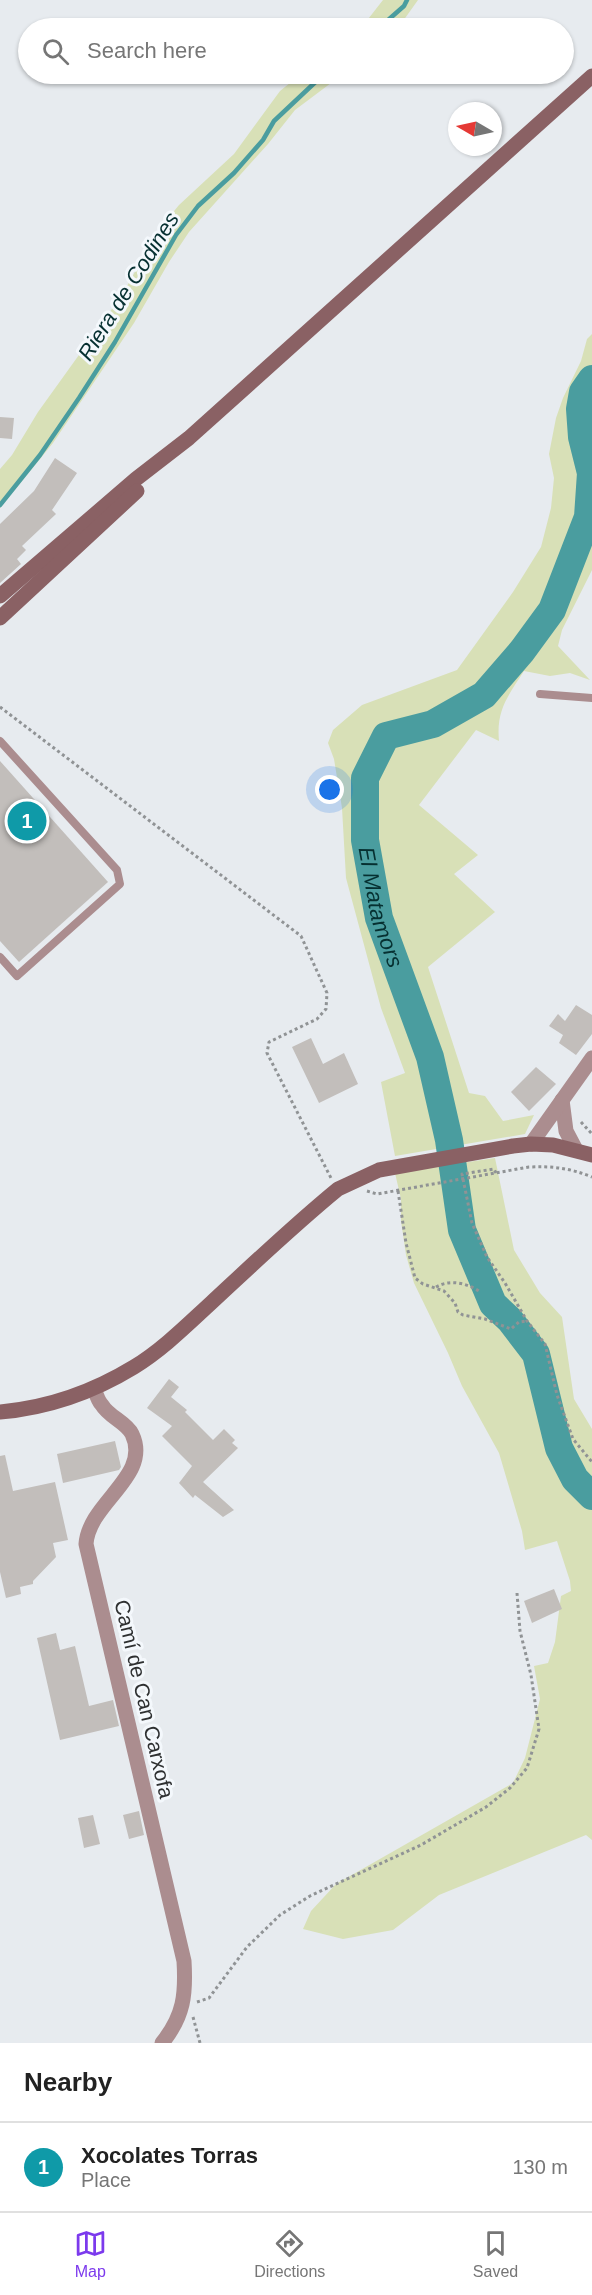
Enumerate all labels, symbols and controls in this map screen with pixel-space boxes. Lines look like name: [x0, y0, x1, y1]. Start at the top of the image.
search box: [18, 18, 574, 84]
icon: search: [39, 35, 72, 68]
text: Search here: [87, 38, 207, 63]
north arrow: [448, 102, 502, 156]
water label: Riera de Codines: [73, 208, 184, 365]
your location: [315, 775, 344, 804]
pin: 1: [8, 798, 46, 844]
water label: El Matamors: [353, 845, 408, 971]
street label: Camí de Can Carxofa: [110, 1597, 179, 1801]
text: Nearby: [24, 2067, 112, 2097]
text: Xocolates Torras: [81, 2143, 258, 2168]
text: 1: [38, 2156, 49, 2178]
text: 130 m: [512, 2156, 568, 2178]
text: Place: [81, 2169, 131, 2191]
tab: Map: [74, 2227, 107, 2281]
tab: Directions: [254, 2227, 325, 2281]
tab: Saved: [473, 2227, 518, 2281]

